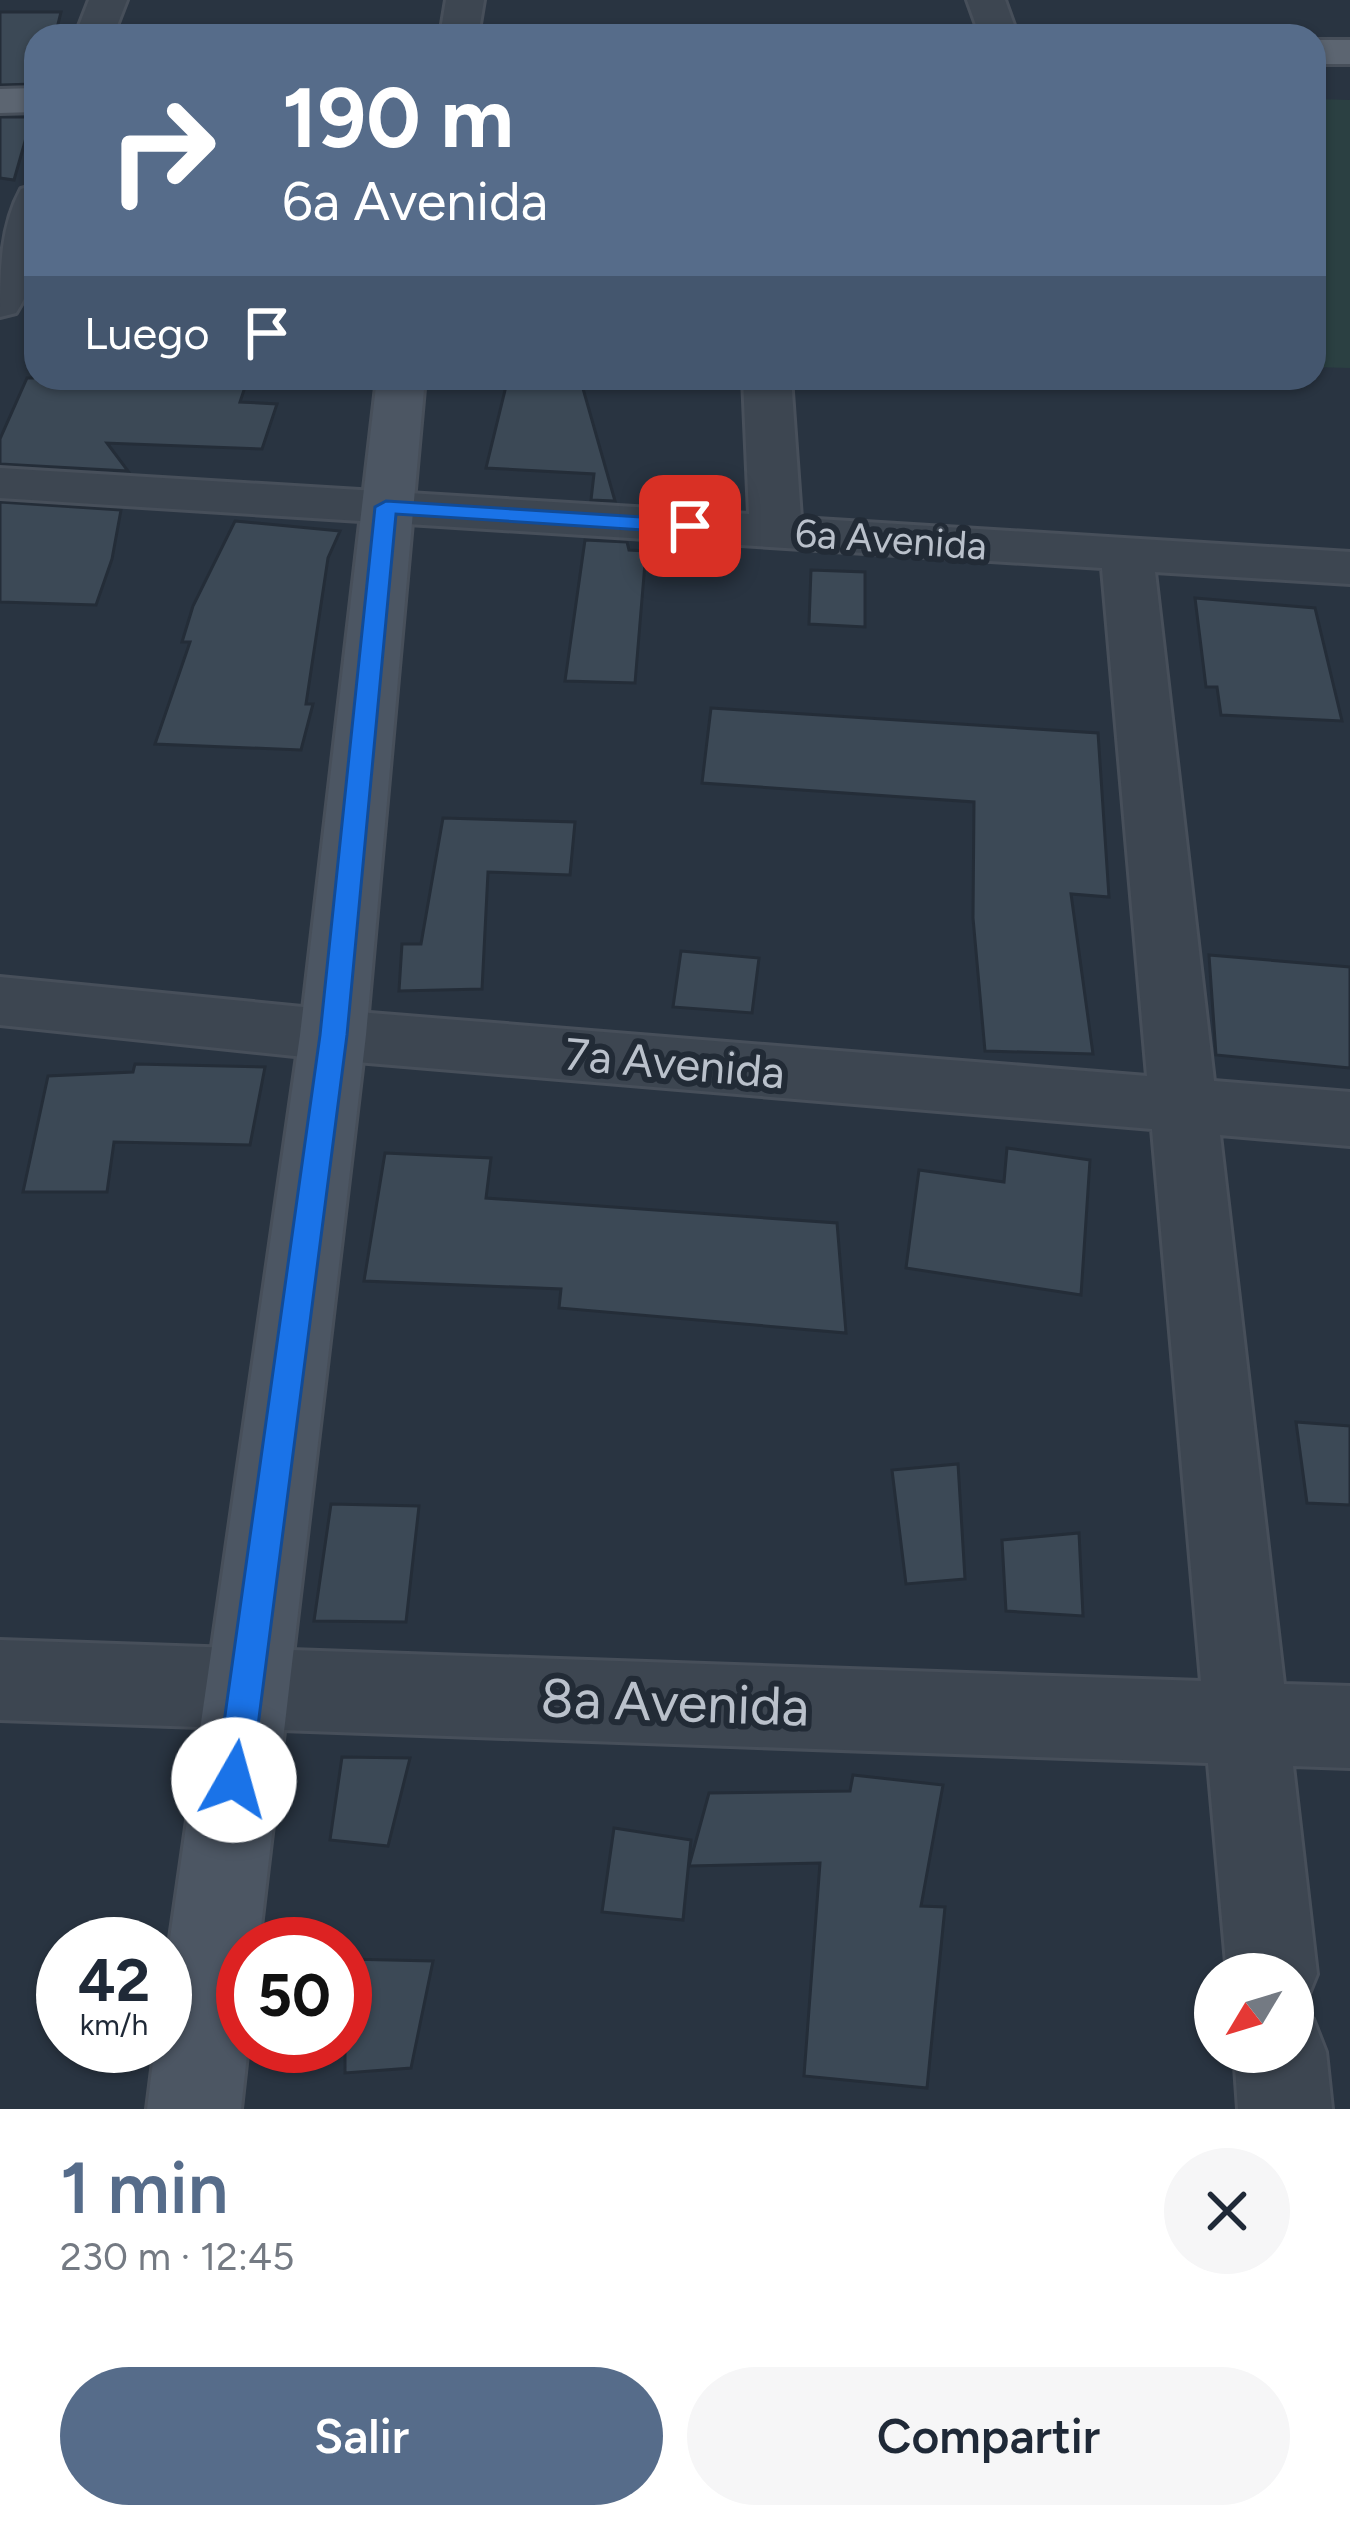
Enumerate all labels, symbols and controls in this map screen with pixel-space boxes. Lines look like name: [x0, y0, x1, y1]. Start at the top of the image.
text: 190 m: [282, 67, 514, 168]
icon: right: [84, 72, 240, 228]
text: 6a Avenida: [282, 169, 548, 234]
icon: arrive: [234, 300, 300, 366]
text: Luego: [84, 306, 210, 360]
pin: [639, 475, 741, 577]
icon: arrive: [657, 493, 723, 559]
street label: 6a Avenida: [793, 509, 988, 570]
street label: 7a Avenida: [563, 1026, 787, 1100]
street label: 8a Avenida: [540, 1665, 810, 1740]
position arrow: [171, 1717, 297, 1843]
speed limit sign: 50: [216, 1917, 372, 2073]
text: 42: [78, 1944, 150, 2016]
north arrow: [1194, 1953, 1314, 2073]
map controls: [1194, 1953, 1314, 2073]
text: km/h: [80, 2006, 148, 2043]
text: 1 min: [60, 2145, 228, 2231]
button: close: [1164, 2148, 1290, 2274]
text: 230 m · 12:45: [60, 2233, 294, 2280]
button: Salir: [60, 2367, 663, 2505]
button: Compartir: [687, 2367, 1290, 2505]

